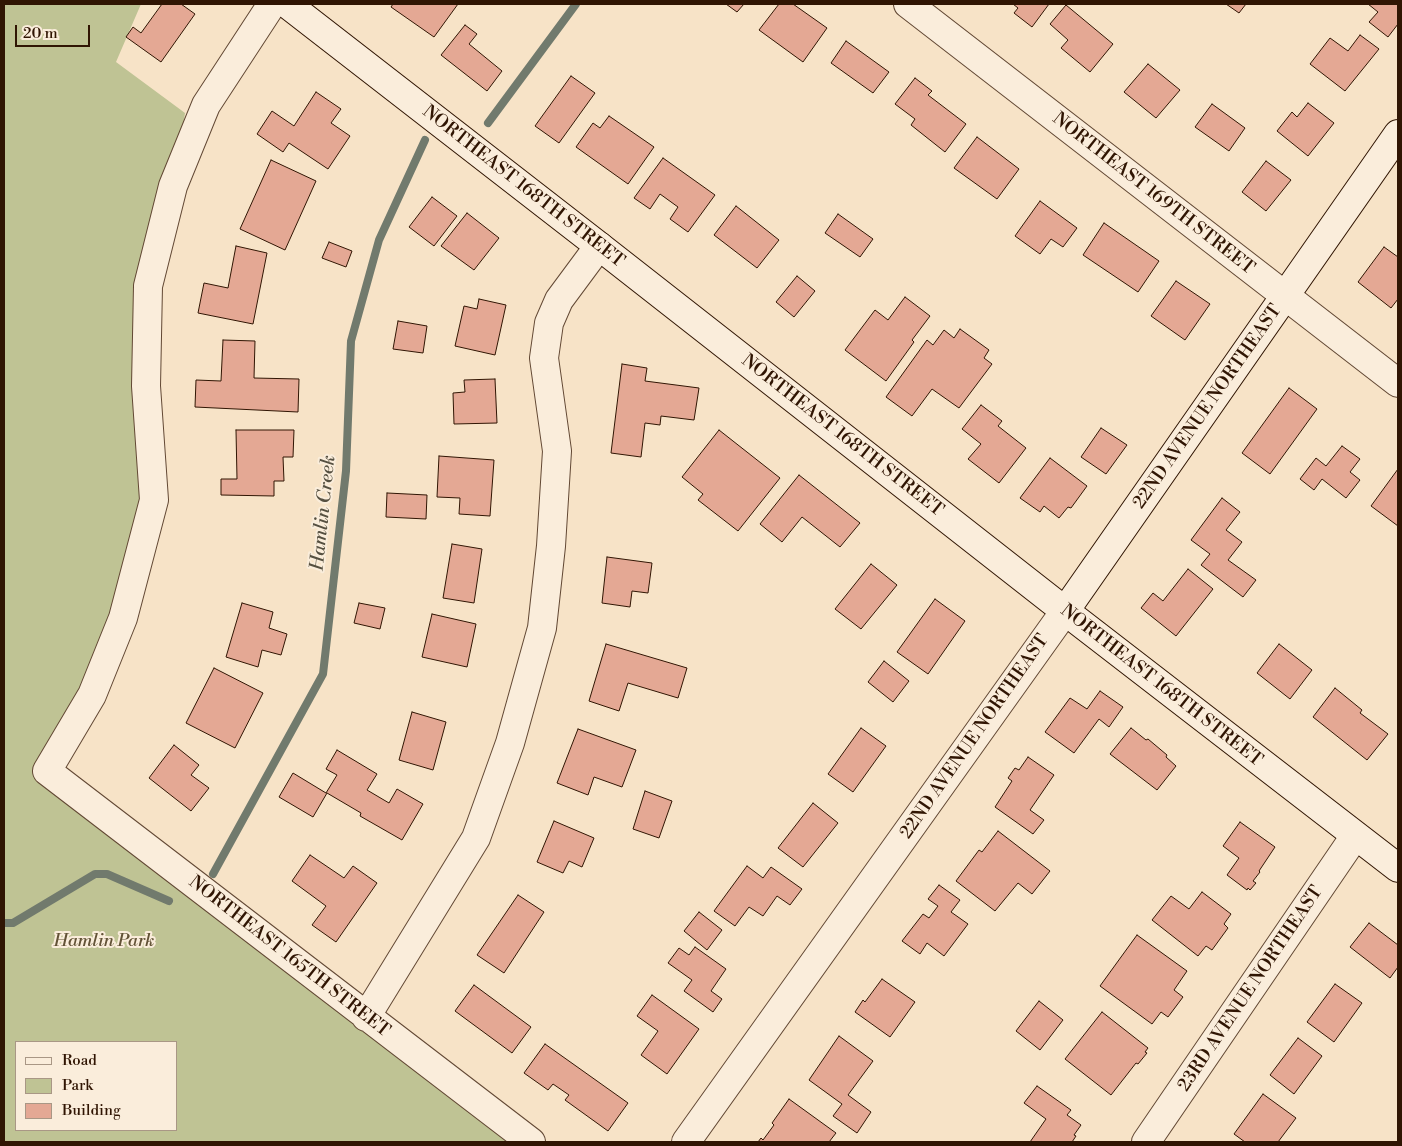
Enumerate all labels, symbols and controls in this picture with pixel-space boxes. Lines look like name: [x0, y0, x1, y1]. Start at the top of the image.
scale bar: [18, 15, 92, 47]
text: 20 m: [23, 24, 58, 43]
street label: NORTHEAST 168TH STREET: [418, 101, 628, 273]
street label: NORTHEAST 169TH STREET: [1048, 108, 1258, 280]
street label: 22ND AVENUE NORTHEAST: [1129, 301, 1287, 513]
street label: NORTHEAST 168TH STREET: [737, 350, 947, 522]
water label: Hamlin Creek: [307, 454, 341, 572]
street label: NORTHEAST 168TH STREET: [1056, 600, 1266, 772]
street label: 22ND AVENUE NORTHEAST: [896, 631, 1054, 843]
street label: NORTHEAST 165TH STREET: [184, 872, 394, 1042]
street label: 23RD AVENUE NORTHEAST: [1174, 882, 1328, 1096]
park label: Hamlin Park: [54, 931, 154, 953]
legend: [15, 1041, 178, 1131]
text: Road: [62, 1051, 97, 1070]
text: Park: [62, 1076, 93, 1095]
text: Building: [62, 1101, 121, 1120]

